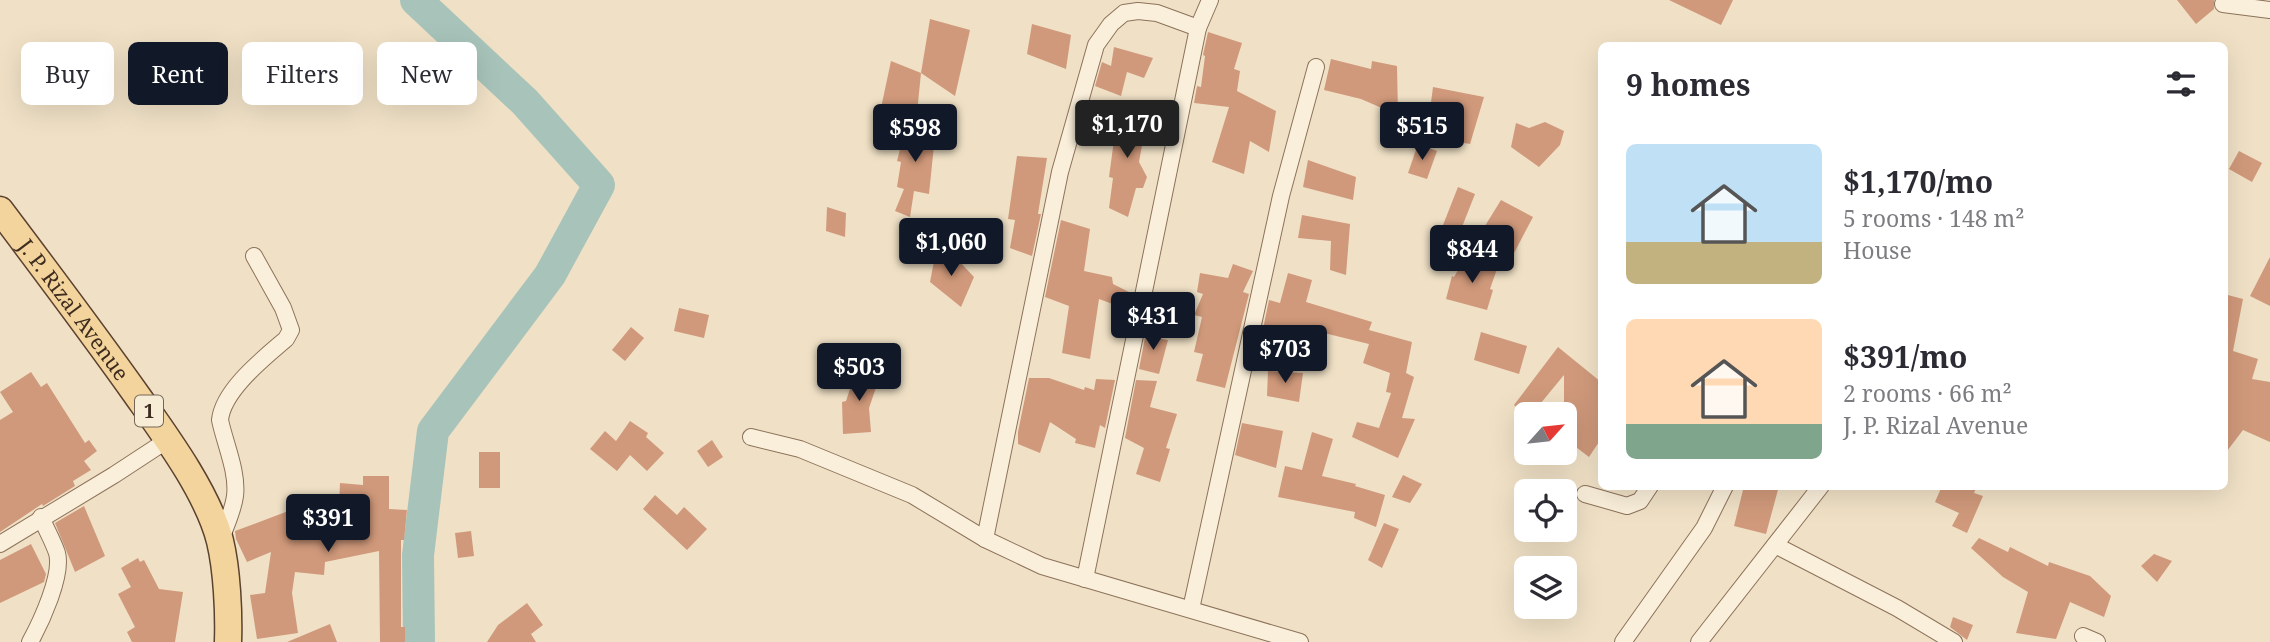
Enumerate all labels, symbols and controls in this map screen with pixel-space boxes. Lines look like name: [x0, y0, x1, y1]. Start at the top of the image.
chip: Buy: [21, 42, 114, 105]
chip: Rent: [128, 42, 228, 105]
chip: Filters: [242, 42, 363, 105]
chip: New: [377, 42, 477, 105]
text: 9 homes: [1626, 64, 1750, 105]
icon: filters: [2162, 65, 2200, 103]
pin: $1,170: [1070, 100, 1184, 160]
pin: $515: [1381, 102, 1463, 162]
pin: $598: [874, 104, 956, 164]
text: $1,170: [1091, 107, 1163, 139]
text: $515: [1396, 109, 1448, 141]
text: $598: [889, 111, 941, 143]
text: $1,170/mo: [1843, 161, 1993, 202]
icon: home: [1682, 172, 1766, 256]
text: 5 rooms · 148 m²: [1843, 202, 2025, 234]
pin: $1,060: [894, 218, 1008, 278]
text: $1,060: [915, 225, 987, 257]
pin: $844: [1431, 226, 1513, 285]
street label: J. P. Rizal Avenue: [12, 232, 136, 386]
text: $844: [1446, 232, 1498, 264]
text: House: [1843, 234, 1912, 266]
pin: $431: [1112, 292, 1194, 352]
text: $431: [1127, 299, 1179, 331]
pin: $703: [1244, 326, 1326, 385]
text: $703: [1259, 332, 1311, 364]
text: $391/mo: [1843, 336, 1967, 377]
pin: $503: [818, 344, 900, 403]
icon: home: [1682, 347, 1766, 431]
text: $503: [833, 350, 885, 382]
text: 2 rooms · 66 m²: [1843, 377, 2012, 409]
road number: 1: [135, 396, 163, 426]
north arrow: [1514, 402, 1577, 466]
map controls: [1514, 402, 1577, 619]
text: J. P. Rizal Avenue: [1843, 409, 2028, 441]
button: locate: [1514, 479, 1577, 542]
pin: $391: [287, 494, 369, 554]
text: $391: [302, 501, 354, 533]
button: layers: [1514, 556, 1577, 619]

